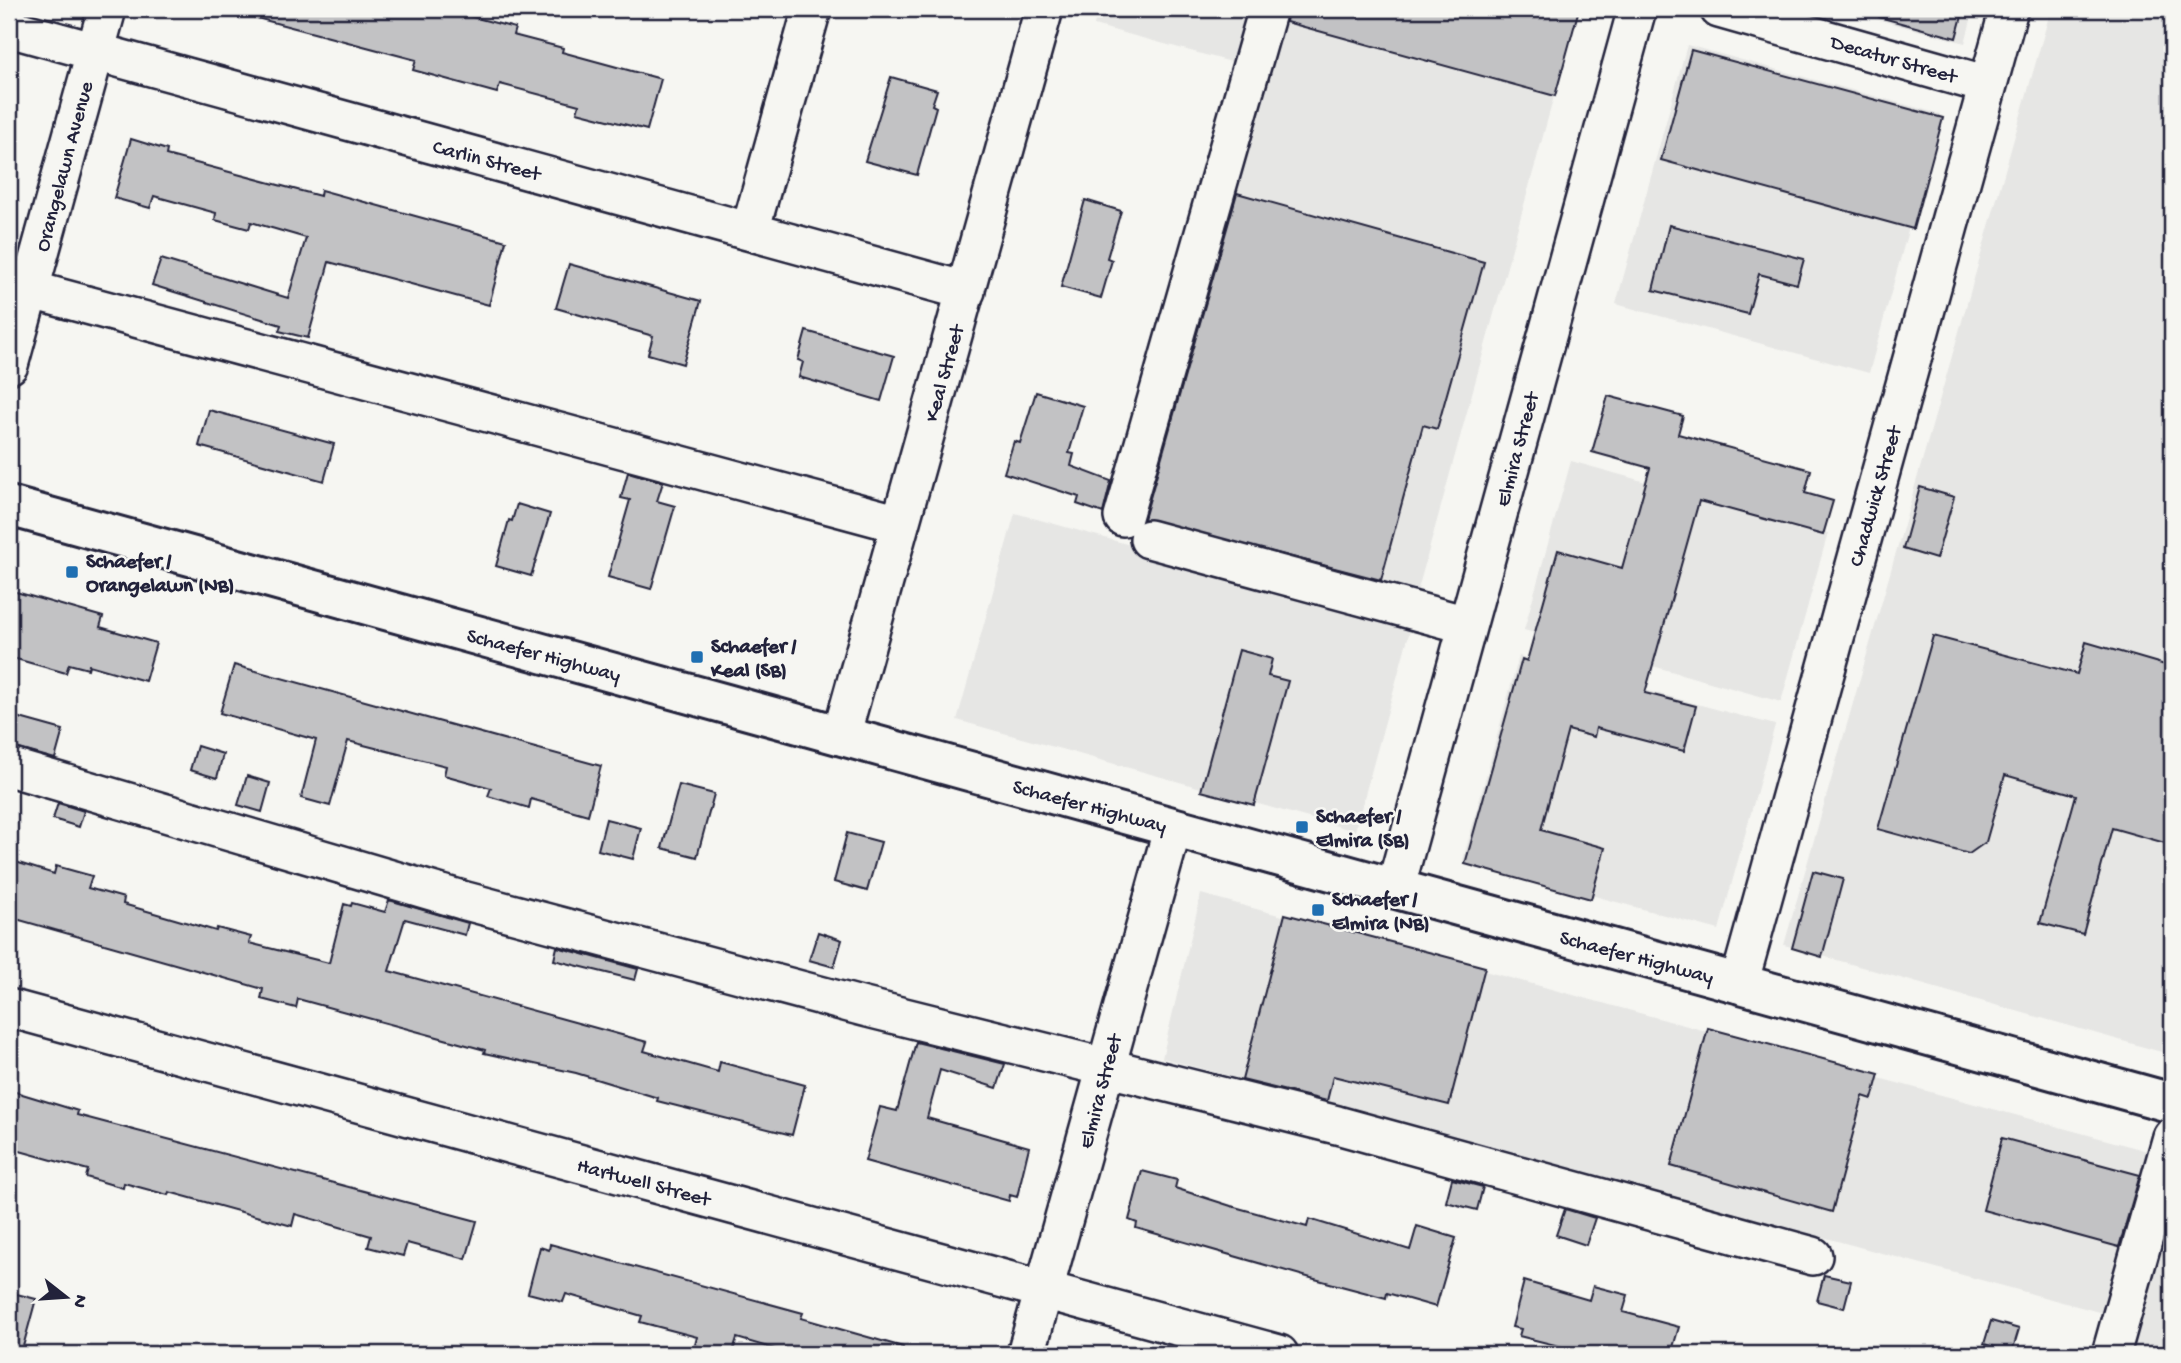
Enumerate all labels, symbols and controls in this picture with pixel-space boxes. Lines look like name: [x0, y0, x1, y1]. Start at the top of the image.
street label: Decatur Street: [1825, 31, 1961, 92]
street label: Orangelawn Avenue: [32, 78, 101, 255]
street label: Carlin Street: [429, 136, 545, 189]
street label: Keal Street: [921, 320, 973, 425]
street label: Elmira Street: [1492, 388, 1547, 510]
street label: Chadwick Street: [1845, 422, 1910, 570]
place label: Schaefer / Orangelawn (NB): [86, 551, 234, 600]
marker: Schaefer / Orangelawn (NB): [64, 564, 80, 580]
street label: Schaefer Highway: [463, 625, 623, 690]
place label: Schaefer / Keal (SB): [710, 636, 797, 685]
marker: Schaefer / Keal (SB): [689, 649, 705, 665]
street label: Schaefer Highway: [1009, 776, 1169, 841]
place label: Schaefer / Elmira (SB): [1316, 806, 1410, 855]
marker: Schaefer / Elmira (SB): [1294, 819, 1310, 835]
place label: Schaefer / Elmira (NB): [1332, 889, 1430, 938]
marker: Schaefer / Elmira (NB): [1310, 902, 1326, 918]
street label: Schaefer Highway: [1556, 927, 1716, 992]
street label: Elmira Street: [1075, 1030, 1130, 1152]
street label: Hartwell Street: [574, 1155, 715, 1215]
north arrow: [32, 1262, 102, 1332]
text: N: [66, 1292, 92, 1310]

